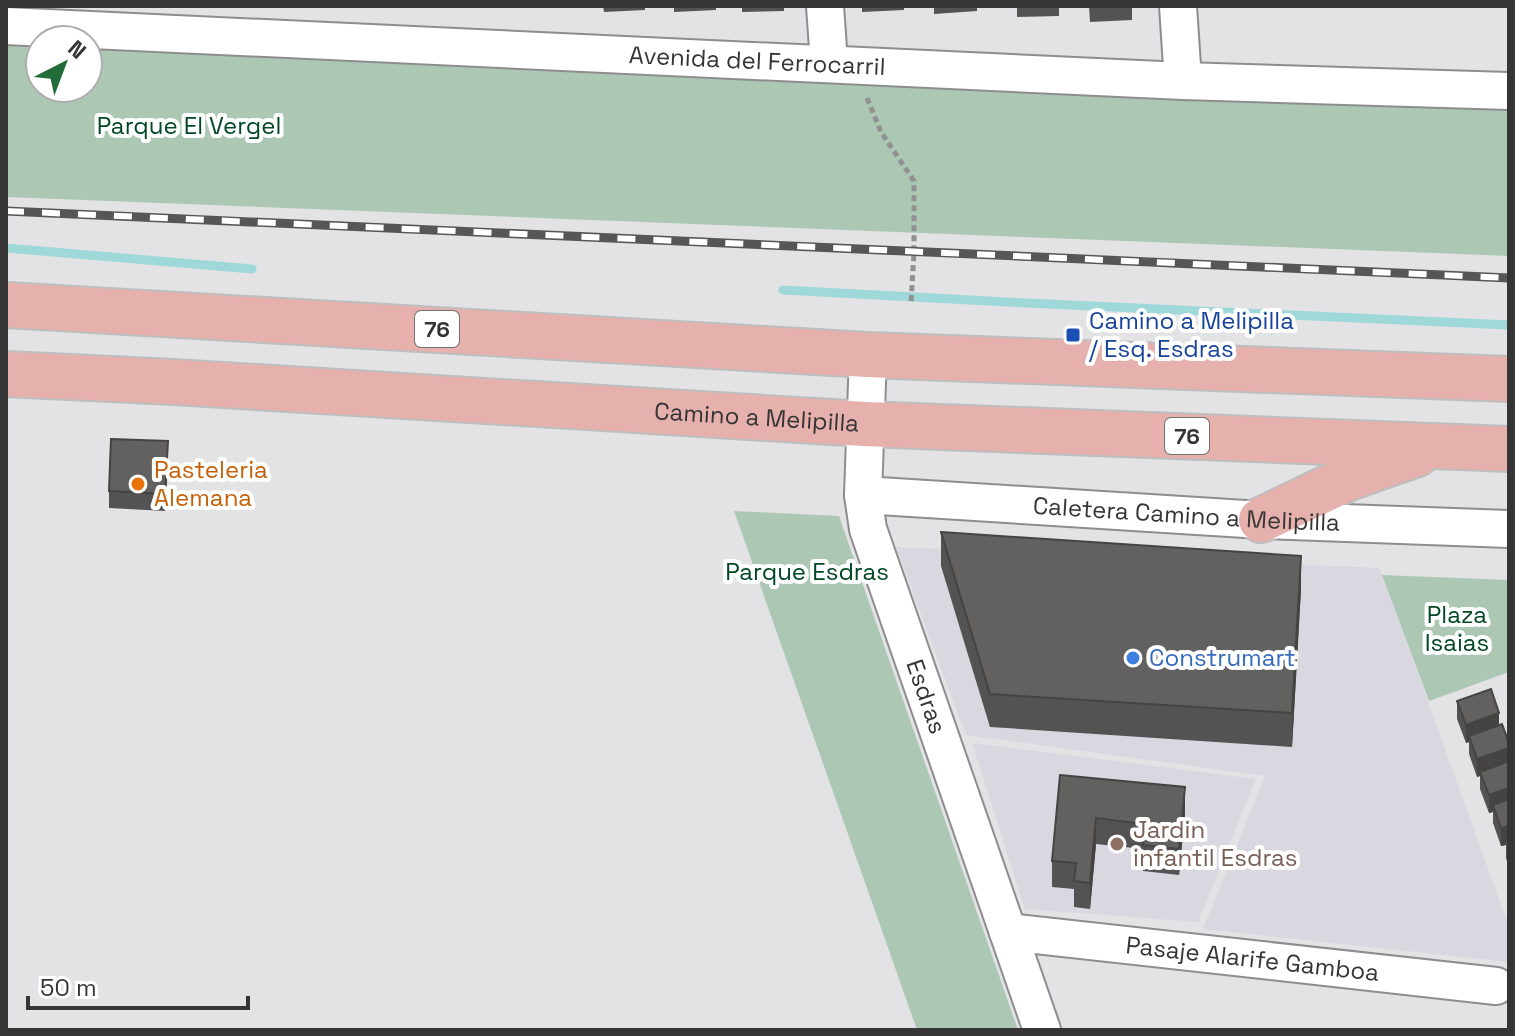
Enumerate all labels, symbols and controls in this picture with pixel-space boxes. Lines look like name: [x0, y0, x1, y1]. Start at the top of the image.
north arrow: [24, 24, 104, 104]
text: N: [63, 34, 92, 64]
street label: Avenida del Ferrocarril: [628, 39, 886, 82]
park label: Parque El Vergel: [97, 110, 281, 141]
place label: Camino a Melipilla / Esq. Esdras: [1089, 305, 1294, 364]
road number: 76: [415, 311, 459, 347]
marker: Camino a Melipilla / Esq. Esdras: [1064, 326, 1082, 344]
street label: Camino a Melipilla: [653, 395, 860, 439]
road number: 76: [1165, 418, 1209, 454]
place label: Pasteleria Alemana: [154, 454, 268, 513]
marker: Pasteleria Alemana: [129, 475, 147, 493]
street label: Caletera Camino a Melipilla: [1032, 490, 1341, 538]
park label: Parque Esdras: [725, 556, 889, 587]
park label: Plaza Isaias: [1425, 599, 1489, 658]
place label: Construmart: [1149, 642, 1296, 673]
marker: Construmart: [1124, 649, 1142, 667]
street label: Esdras: [900, 655, 954, 738]
place label: Jardin infantil Esdras: [1133, 814, 1297, 873]
marker: Jardin infantil Esdras: [1108, 835, 1126, 853]
street label: Pasaje Alarife Gamboa: [1124, 929, 1381, 988]
scale bar: [28, 960, 248, 1010]
text: 50 m: [40, 972, 97, 1003]

